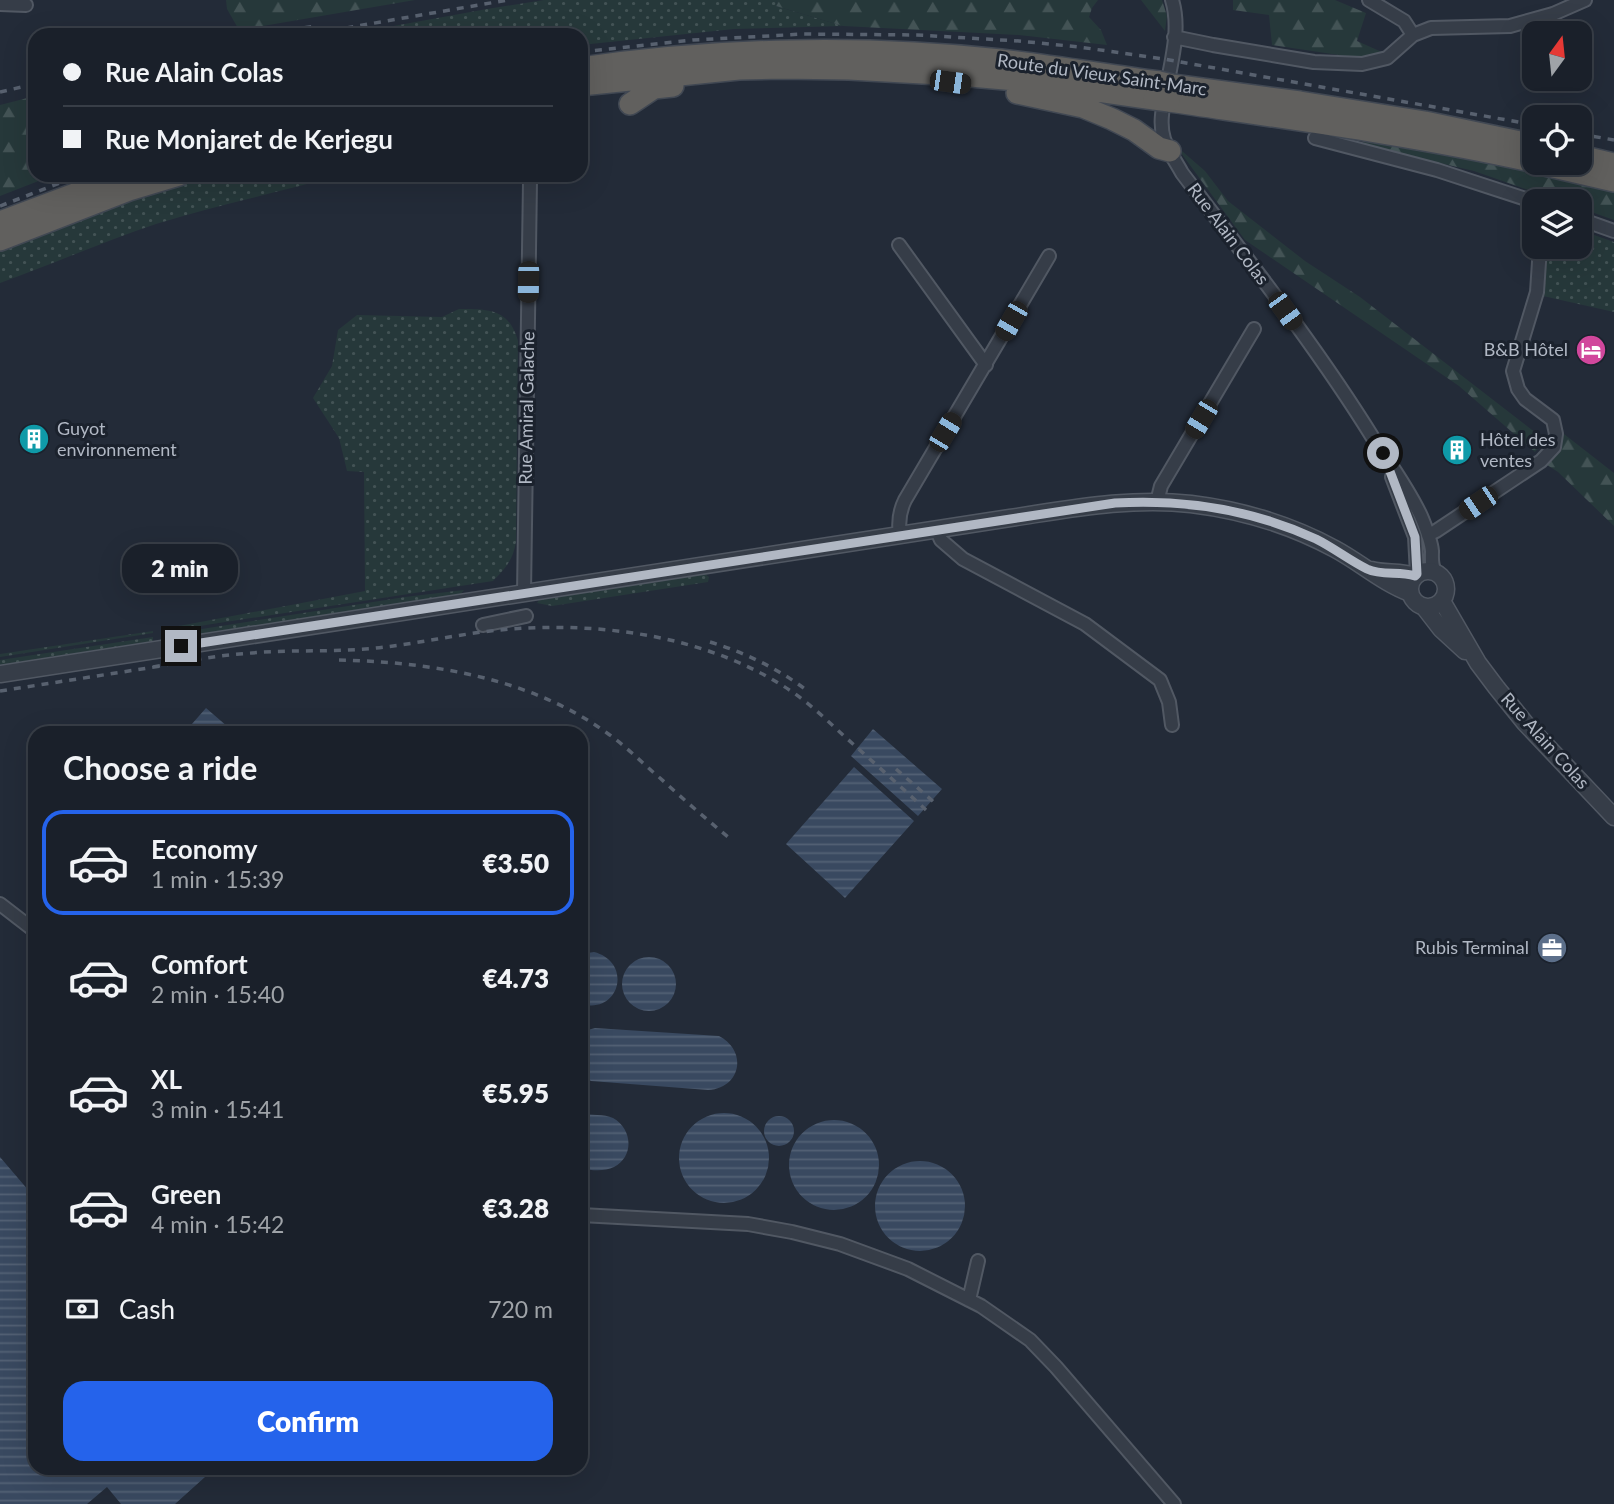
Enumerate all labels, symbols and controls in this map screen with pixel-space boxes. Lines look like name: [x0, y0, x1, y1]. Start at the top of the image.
north arrow: [1522, 21, 1592, 91]
map controls: [1522, 21, 1592, 259]
street label: Route du Vieux Saint-Marc: [996, 48, 1209, 100]
text: Rue Alain Colas: [105, 56, 283, 88]
car: [928, 69, 973, 95]
button: locate: [1522, 105, 1592, 175]
text: Rue Monjaret de Kerjegu: [105, 123, 393, 155]
street label: Rue Alain Colas: [1183, 178, 1274, 289]
button: layers: [1522, 189, 1592, 259]
car: [518, 261, 539, 303]
car: [1265, 288, 1306, 334]
car: [992, 298, 1031, 344]
street label: Rue Amiral Galache: [514, 331, 538, 485]
hotel icon: B&B Hôtel: [1574, 333, 1608, 367]
place label: B&B Hôtel: [1484, 338, 1568, 360]
car: [1182, 396, 1221, 442]
car: [926, 409, 965, 455]
place label: Guyot environnement: [57, 417, 177, 460]
building icon: Guyot environnement: [17, 422, 51, 456]
place label: Hôtel des ventes: [1480, 428, 1556, 471]
building icon: Hôtel des ventes: [1440, 433, 1474, 467]
route start: [1367, 437, 1399, 469]
car: [1455, 483, 1502, 523]
callout: 2 min: [123, 544, 239, 594]
text: 2 min: [151, 554, 209, 582]
route end: [165, 630, 197, 662]
street label: Rue Alain Colas: [1497, 688, 1595, 793]
text: Choose a ride: [63, 748, 257, 787]
icon: car: [67, 831, 130, 894]
text: Economy: [151, 833, 257, 865]
text: €3.50: [482, 847, 549, 879]
text: 1 min · 15:39: [151, 865, 284, 893]
office icon: Rubis Terminal: [1535, 931, 1569, 965]
place label: Rubis Terminal: [1415, 936, 1529, 958]
icon: car: [67, 946, 130, 1009]
text: Comfort: [151, 948, 248, 980]
text: €4.73: [482, 962, 549, 994]
text: 2 min · 15:40: [151, 980, 284, 1008]
icon: car: [67, 1061, 130, 1124]
text: XL: [151, 1063, 182, 1095]
text: €5.95: [482, 1077, 549, 1109]
text: 3 min · 15:41: [151, 1095, 284, 1123]
icon: car: [67, 1176, 130, 1239]
text: Green: [151, 1178, 221, 1210]
text: €3.28: [482, 1192, 549, 1224]
text: 4 min · 15:42: [151, 1210, 284, 1238]
icon: cash: [63, 1290, 101, 1328]
text: Cash: [119, 1293, 175, 1325]
text: 720 m: [488, 1295, 553, 1323]
button: Confirm: [63, 1381, 553, 1461]

